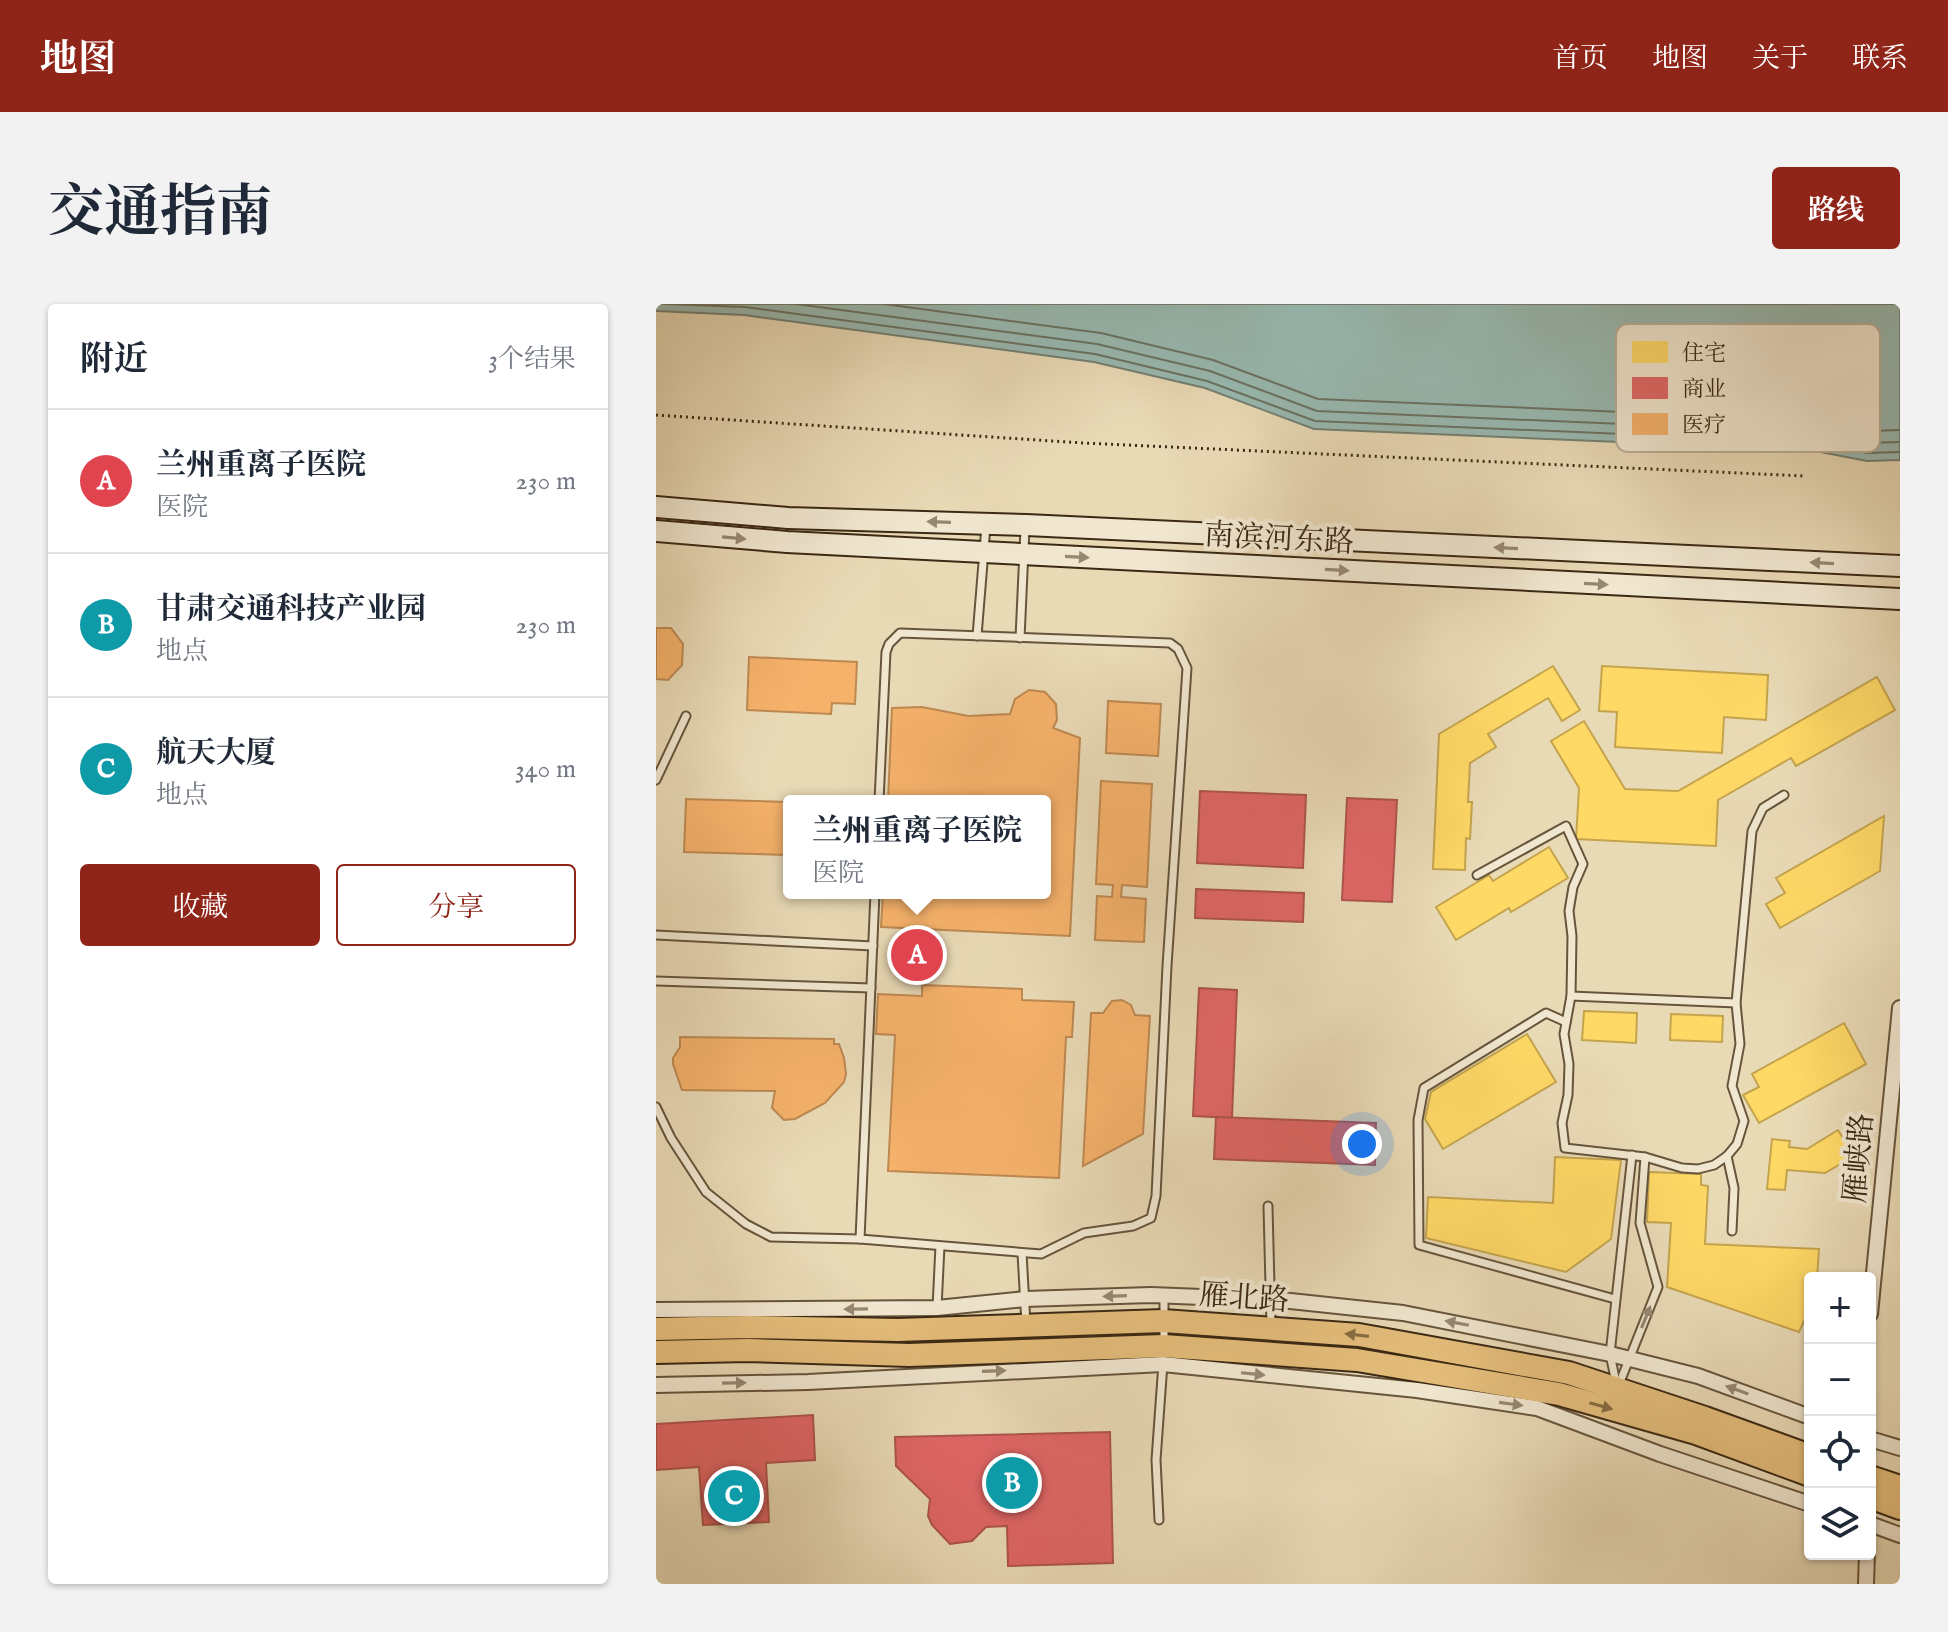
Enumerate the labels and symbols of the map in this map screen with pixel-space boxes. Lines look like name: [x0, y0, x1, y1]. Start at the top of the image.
legend: [1616, 324, 1880, 452]
text: 住宅: [1682, 340, 1726, 368]
text: 商业: [1682, 376, 1726, 404]
text: 医疗: [1682, 412, 1726, 440]
one-way arrow: [926, 516, 951, 529]
street label: 南滨河东路: [1203, 517, 1355, 563]
one-way arrow: [722, 532, 747, 545]
one-way arrow: [1493, 541, 1518, 554]
one-way arrow: [1065, 551, 1090, 564]
one-way arrow: [1809, 556, 1834, 569]
one-way arrow: [1325, 564, 1350, 577]
one-way arrow: [1584, 577, 1609, 590]
pin: A: [891, 925, 943, 985]
street label: 雁峡路: [1837, 1112, 1883, 1205]
your location: [1342, 1124, 1382, 1164]
street label: 雁北路: [1198, 1277, 1290, 1321]
one-way arrow: [1102, 1289, 1127, 1302]
one-way arrow: [843, 1303, 868, 1316]
one-way arrow: [1639, 1305, 1652, 1329]
one-way arrow: [1444, 1317, 1469, 1329]
one-way arrow: [1344, 1329, 1369, 1342]
one-way arrow: [982, 1365, 1007, 1378]
one-way arrow: [1241, 1367, 1266, 1380]
one-way arrow: [722, 1377, 747, 1390]
one-way arrow: [1725, 1383, 1749, 1396]
one-way arrow: [1499, 1398, 1524, 1411]
one-way arrow: [1590, 1400, 1614, 1413]
pin: B: [986, 1453, 1038, 1513]
pin: C: [708, 1466, 760, 1526]

